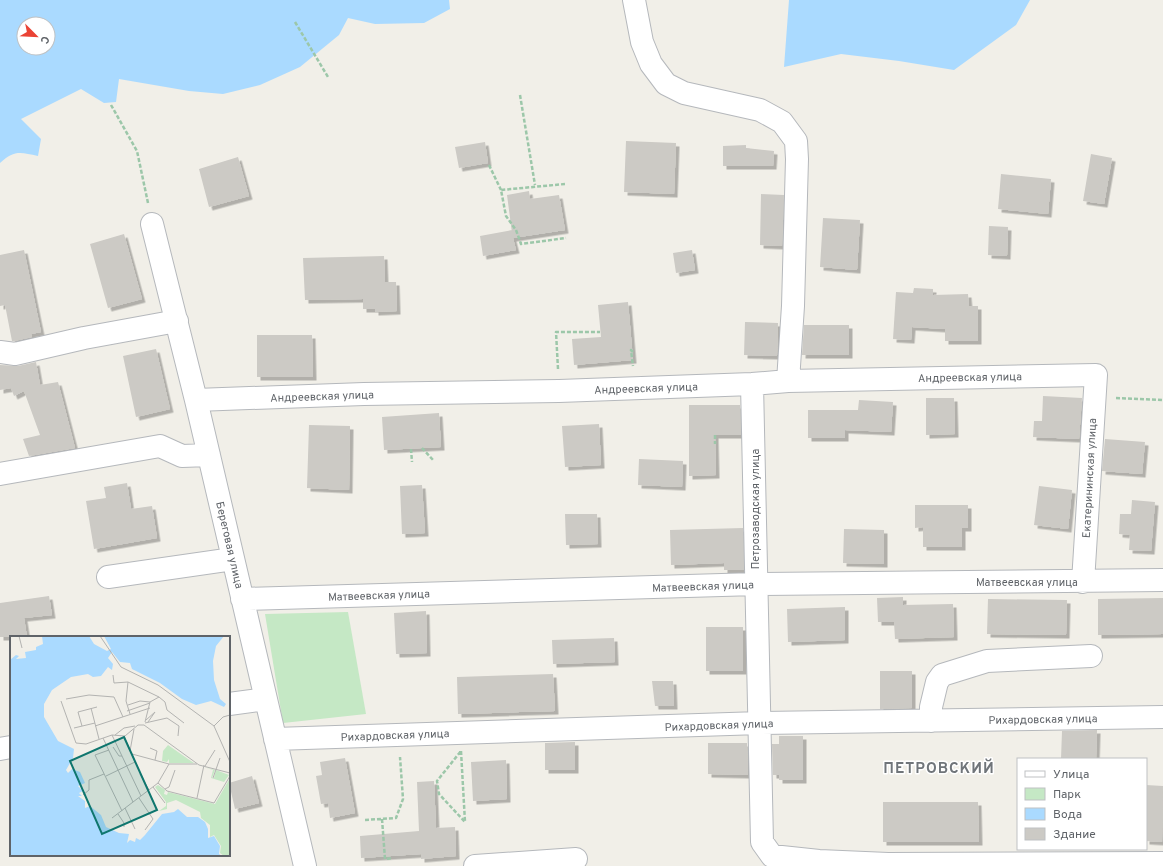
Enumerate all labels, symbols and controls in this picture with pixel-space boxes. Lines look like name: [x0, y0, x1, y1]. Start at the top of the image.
north arrow: [16, 16, 56, 56]
text: С: [36, 34, 52, 46]
street label: Андреевская улица: [918, 370, 1022, 386]
street label: Андреевская улица: [594, 380, 698, 398]
street label: Андреевская улица: [270, 388, 374, 406]
street label: Екатерининская улица: [1080, 417, 1100, 538]
street label: Петрозаводская улица: [749, 448, 763, 569]
street label: Береговая улица: [212, 500, 246, 590]
street label: Матвеевская улица: [976, 576, 1078, 590]
street label: Матвеевская улица: [652, 578, 754, 596]
street label: Матвеевская улица: [328, 587, 430, 605]
inset map: [10, 636, 230, 856]
street label: Рихардовская улица: [988, 712, 1098, 728]
street label: Рихардовская улица: [664, 717, 774, 735]
street label: Рихардовская улица: [340, 727, 450, 745]
district label: ПЕТРОВСКИЙ: [883, 758, 995, 779]
legend: [1017, 758, 1147, 850]
text: Улица: [1053, 767, 1089, 783]
text: Парк: [1053, 787, 1081, 803]
text: Вода: [1053, 807, 1082, 823]
text: Здание: [1053, 827, 1096, 843]

